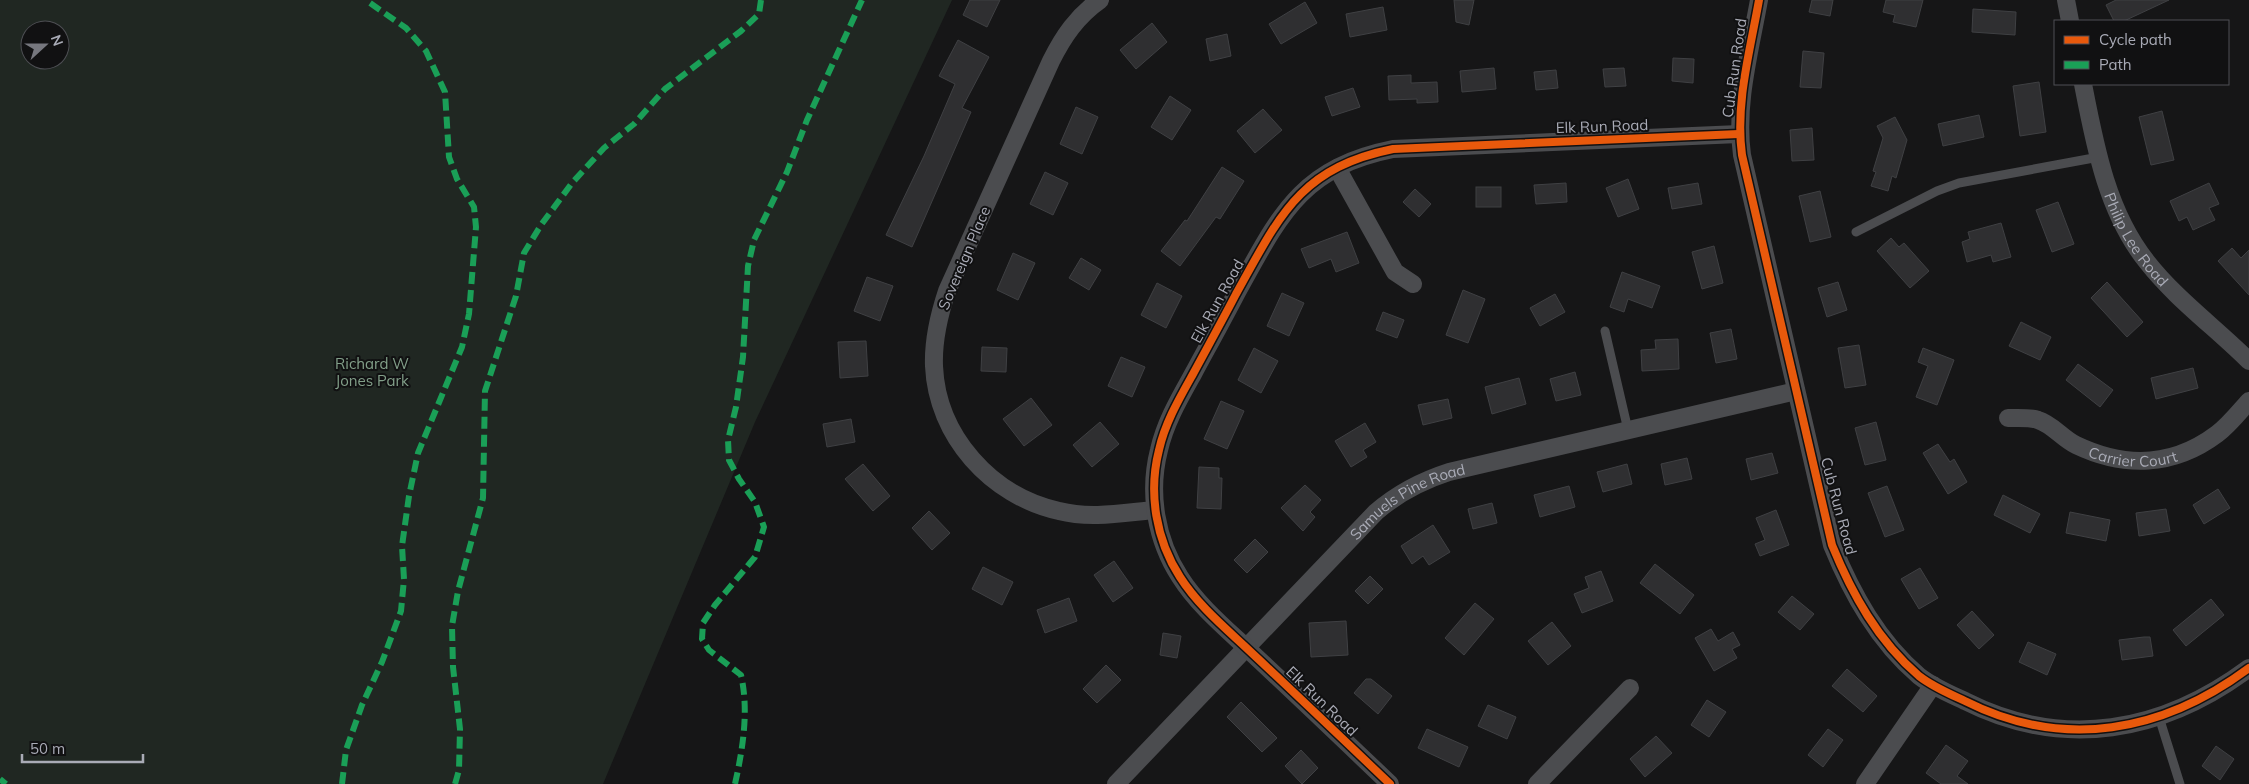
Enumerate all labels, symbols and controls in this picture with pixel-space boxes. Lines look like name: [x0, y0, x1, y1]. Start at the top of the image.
street label: Cub Run Road: [1718, 17, 1750, 119]
north arrow: [20, 20, 70, 70]
legend: [2054, 20, 2229, 85]
text: Cycle path: [2099, 30, 2172, 49]
text: N: [47, 32, 67, 49]
text: Path: [2099, 55, 2131, 74]
street label: Elk Run Road: [1555, 115, 1649, 137]
street label: Philip Lee Road: [2101, 190, 2173, 290]
street label: Sovereign Place: [934, 203, 994, 313]
street label: Elk Run Road: [1186, 256, 1248, 346]
park label: Richard W Jones Park: [335, 354, 409, 390]
street label: Carrier Court: [2086, 442, 2179, 470]
street label: Cub Run Road: [1817, 455, 1861, 557]
street label: Samuels Pine Road: [1345, 459, 1467, 543]
street label: Elk Run Road: [1282, 662, 1362, 740]
scale bar: [22, 732, 144, 764]
text: 50 m: [30, 739, 65, 758]

